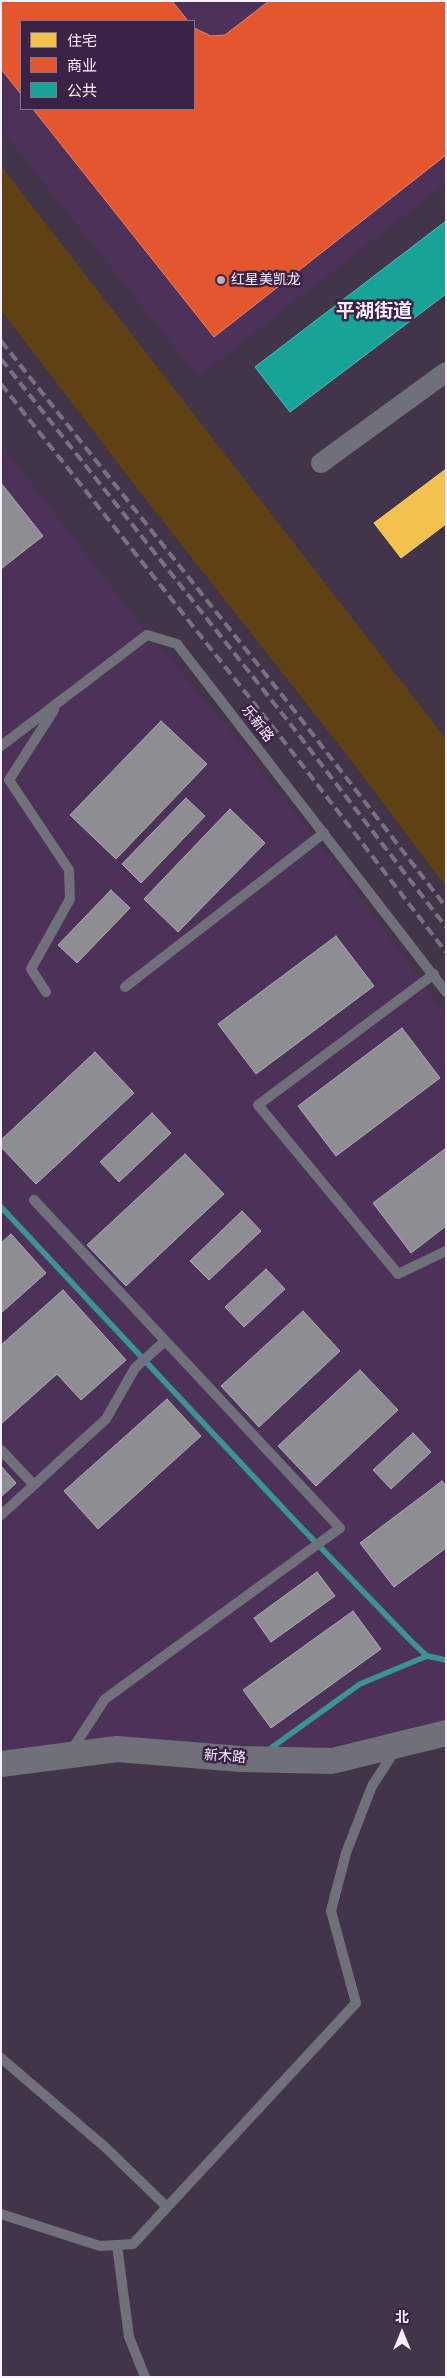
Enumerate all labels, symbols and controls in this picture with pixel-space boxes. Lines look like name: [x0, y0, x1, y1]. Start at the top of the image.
legend: [20, 20, 195, 110]
text: 住宅: [67, 32, 97, 50]
text: 商业: [67, 57, 97, 75]
text: 公共: [67, 82, 97, 100]
place label: 红星美凯龙: [231, 272, 301, 288]
marker: 红星美凯龙: [215, 274, 227, 286]
district label: 平湖街道: [336, 301, 412, 323]
street label: 乐新路: [237, 702, 277, 746]
street label: 新木路: [203, 1747, 247, 1767]
north arrow: [377, 2308, 427, 2358]
text: 北: [395, 2309, 409, 2326]

